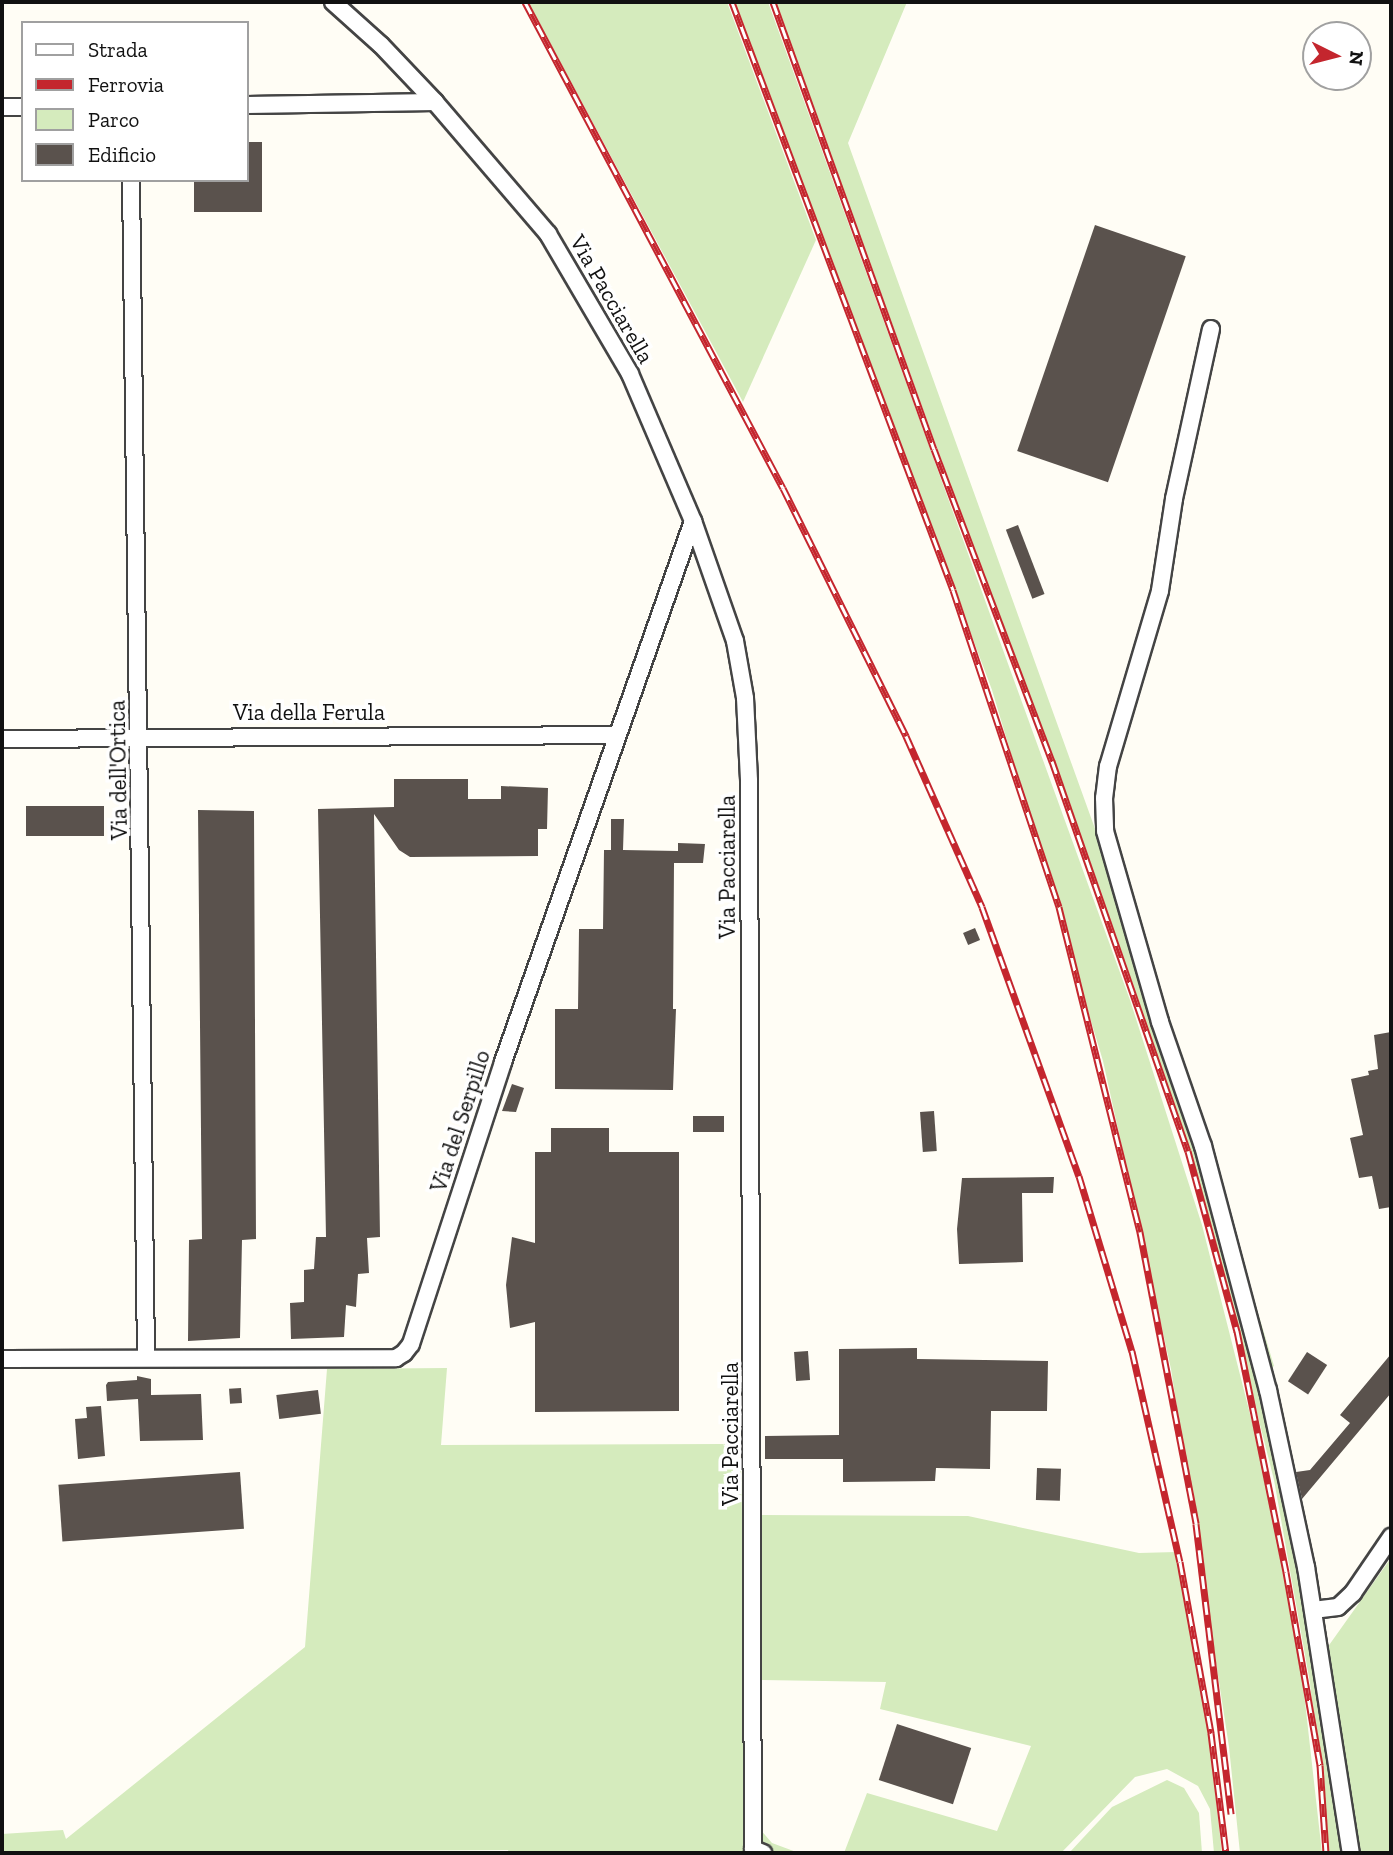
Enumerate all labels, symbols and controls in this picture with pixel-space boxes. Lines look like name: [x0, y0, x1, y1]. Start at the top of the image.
legend: [21, 21, 248, 182]
north arrow: [1302, 21, 1372, 91]
text: Strada: [88, 37, 148, 62]
text: N: [1344, 50, 1369, 66]
text: Ferrovia: [88, 72, 164, 97]
text: Parco: [88, 107, 139, 132]
text: Edificio: [88, 142, 156, 167]
street label: Via Pacciarella: [564, 230, 660, 368]
street label: Via della Ferula: [233, 698, 385, 726]
street label: Via dell'Ortica: [103, 700, 133, 840]
street label: Via Pacciarella: [713, 795, 741, 939]
street label: Via del Serpillo: [424, 1046, 496, 1196]
street label: Via Pacciarella: [716, 1362, 744, 1506]

